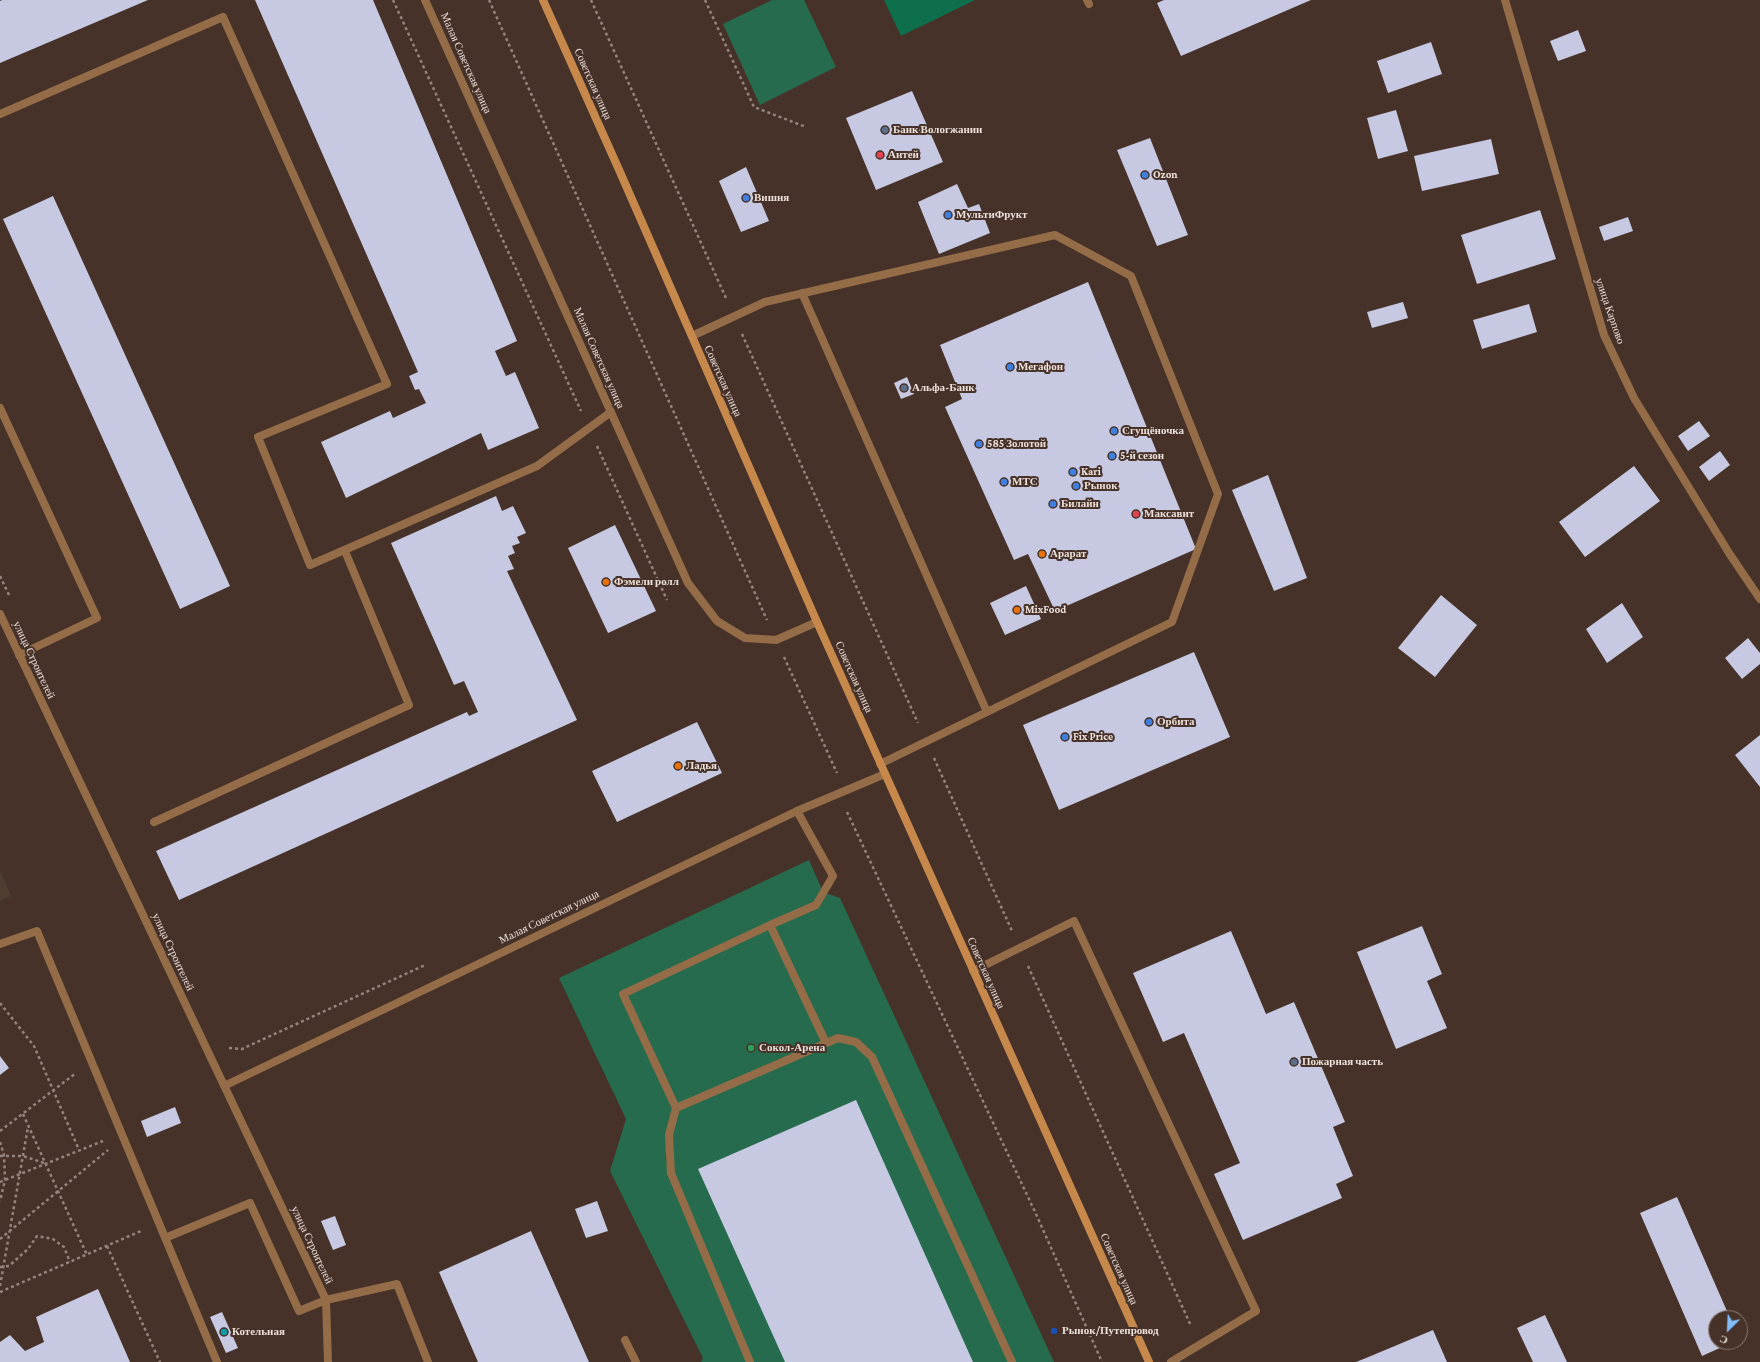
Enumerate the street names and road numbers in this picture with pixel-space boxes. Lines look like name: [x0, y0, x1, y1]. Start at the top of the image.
street label: Малая Советская улица: [438, 10, 494, 116]
street label: Советская улица: [571, 46, 615, 122]
street label: улица Карпово: [1593, 276, 1627, 346]
street label: Малая Советская улица: [571, 305, 627, 411]
street label: Советская улица: [701, 343, 745, 419]
street label: улица Строителей: [10, 619, 58, 701]
street label: Советская улица: [832, 639, 876, 715]
street label: Малая Советская улица: [497, 887, 601, 947]
street label: улица Строителей: [149, 911, 197, 993]
street label: Советская улица: [964, 935, 1008, 1011]
street label: улица Строителей: [288, 1204, 336, 1286]
street label: Советская улица: [1097, 1231, 1141, 1307]

